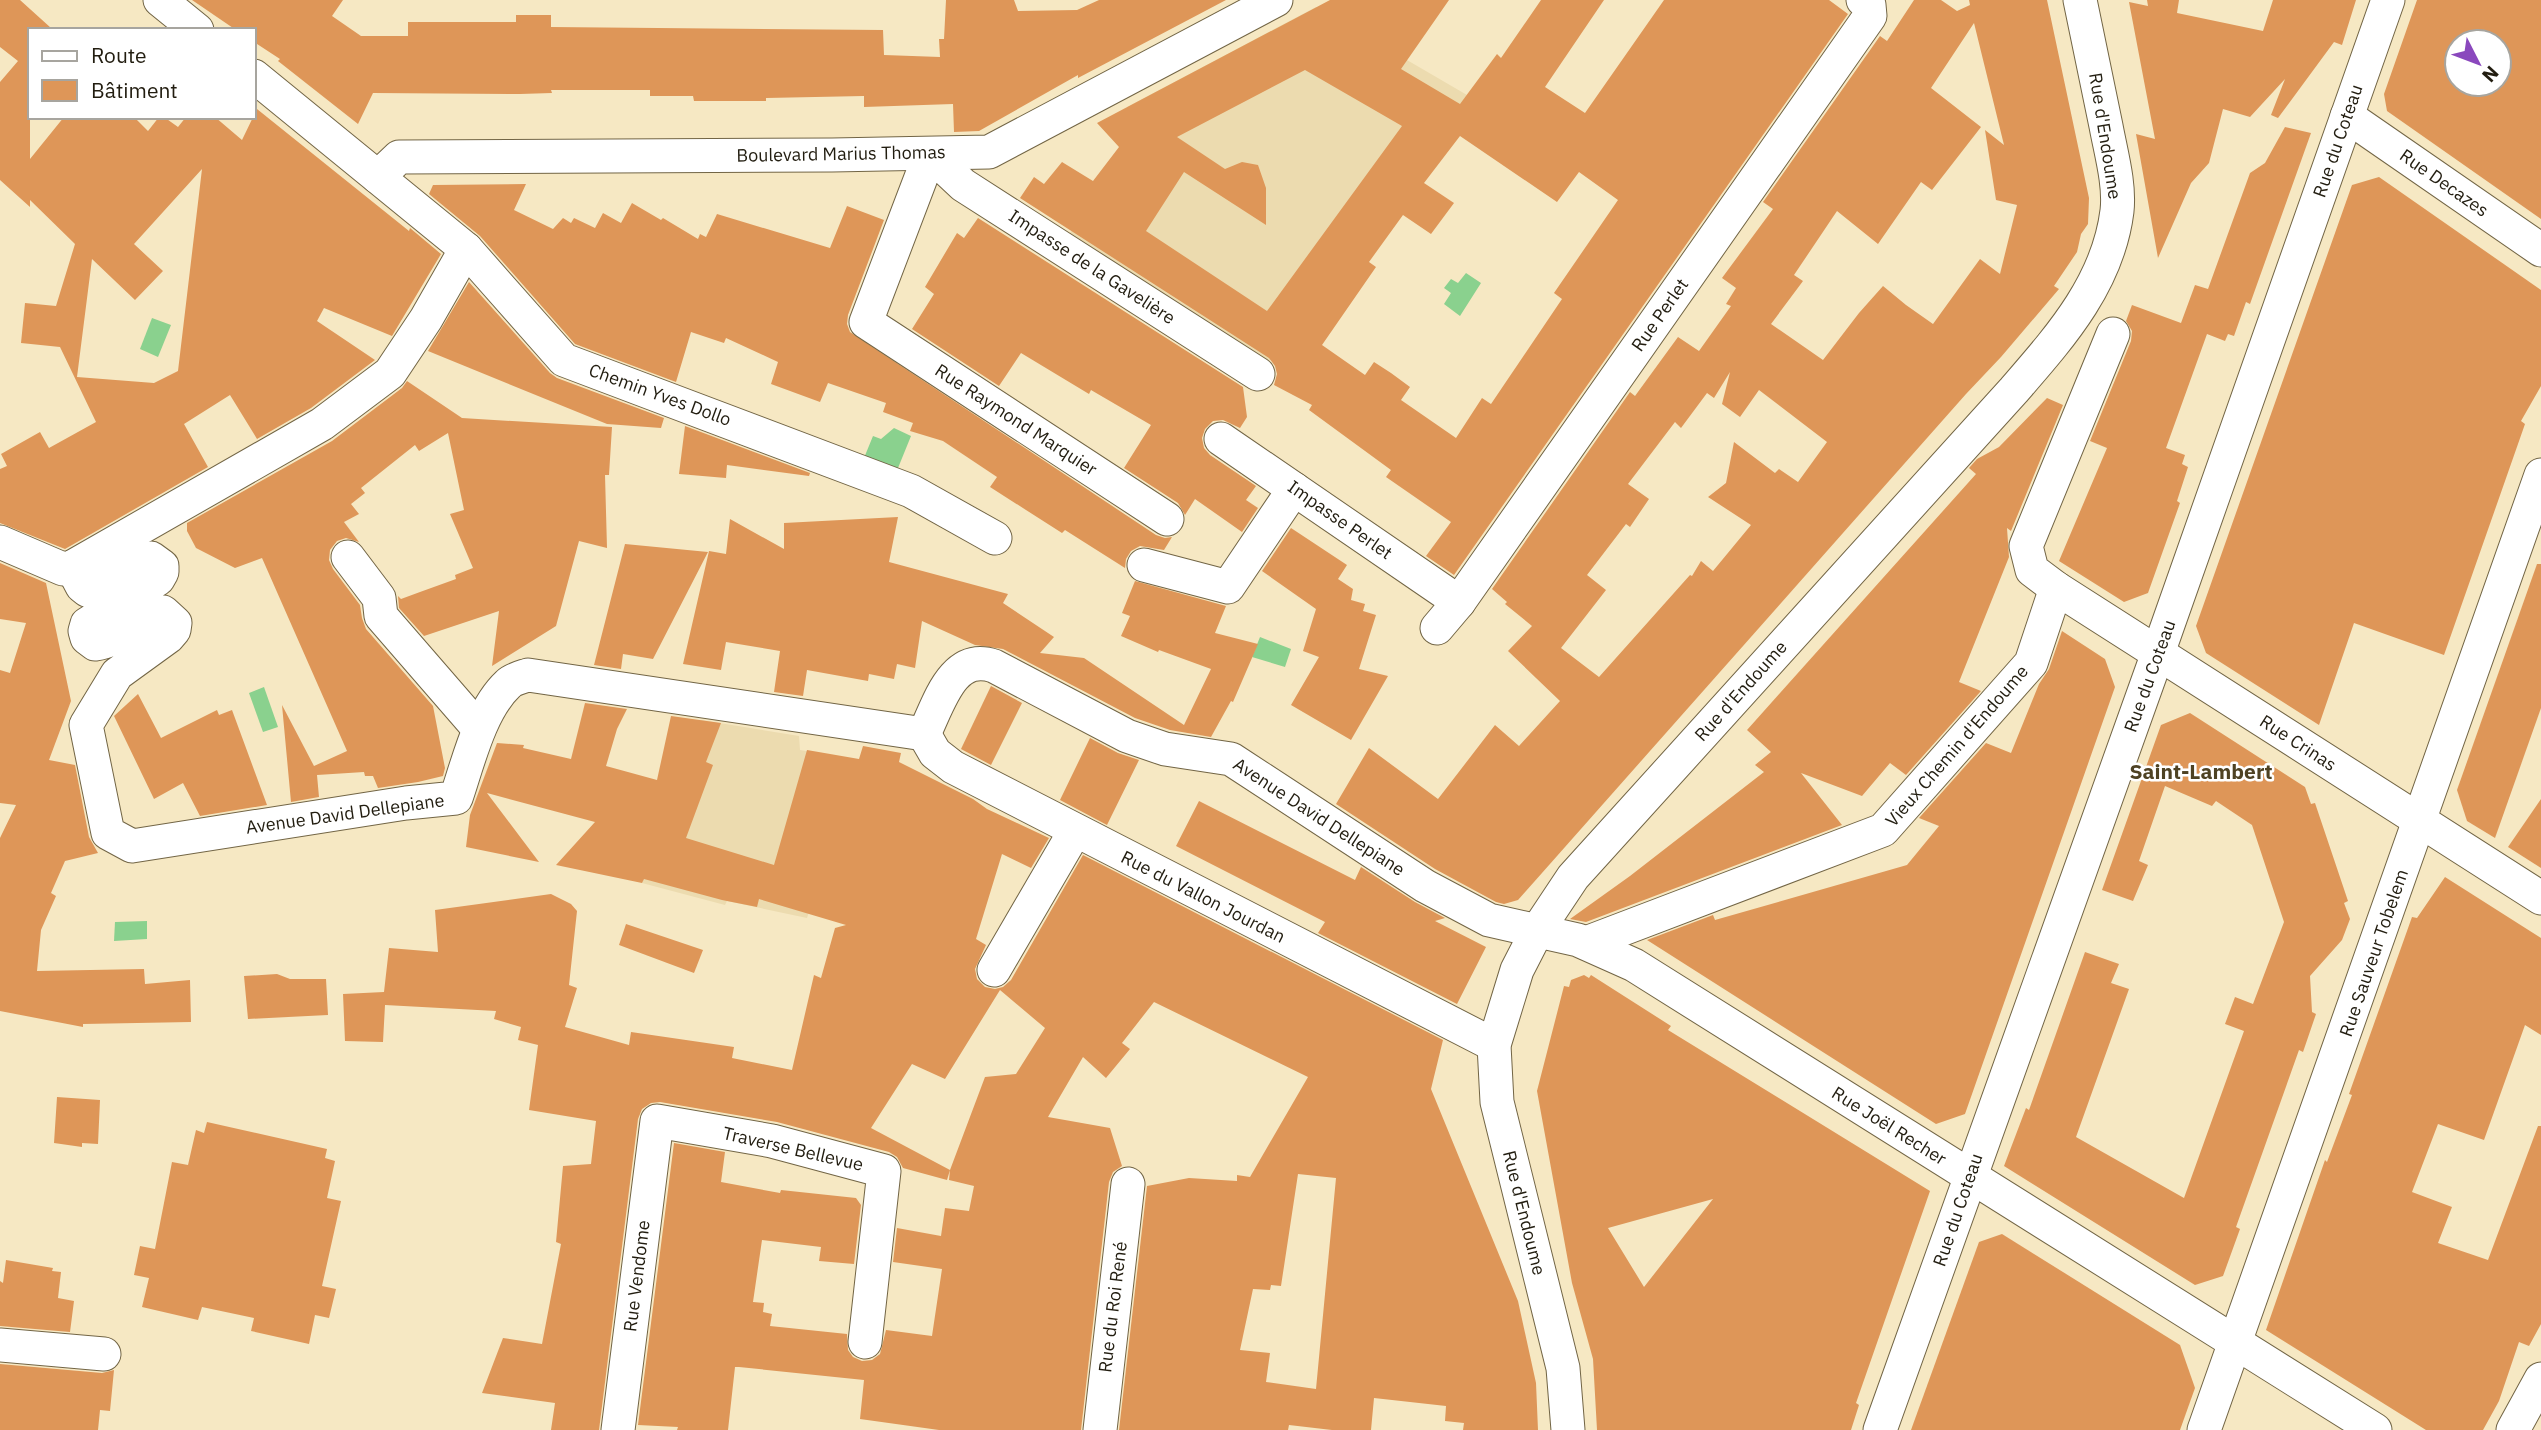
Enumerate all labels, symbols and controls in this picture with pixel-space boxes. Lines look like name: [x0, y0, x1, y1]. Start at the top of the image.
legend: [28, 28, 256, 119]
north arrow: [2443, 28, 2513, 98]
text: Route: [91, 41, 147, 69]
text: N: [2477, 61, 2504, 88]
street label: Rue d'Endoume: [2084, 71, 2127, 201]
text: Bâtiment: [91, 76, 178, 104]
street label: Rue du Coteau: [2307, 81, 2368, 200]
street label: Boulevard Marius Thomas: [736, 140, 946, 167]
street label: Rue Decazes: [2395, 144, 2493, 222]
street label: Impasse de la Gavelière: [1005, 204, 1180, 329]
street label: Rue Perlet: [1626, 274, 1693, 356]
street label: Chemin Yves Dollo: [586, 358, 734, 431]
street label: Rue Raymond Marquier: [931, 359, 1102, 481]
street label: Impasse Perlet: [1283, 475, 1397, 564]
street label: Rue du Coteau: [2119, 616, 2181, 735]
street label: Rue d'Endoume: [1689, 635, 1792, 746]
street label: Vieux Chemin d'Endoume: [1880, 660, 2033, 831]
street label: Rue Crinas: [2256, 709, 2341, 776]
street label: Avenue David Dellepiane: [1229, 752, 1410, 881]
district label: Saint-Lambert: [2130, 757, 2273, 785]
street label: Avenue David Dellepiane: [244, 788, 446, 839]
street label: Rue du Vallon Jourdan: [1117, 845, 1289, 948]
street label: Rue Sauveur Tobelem: [2334, 866, 2413, 1040]
street label: Rue Joël Recher: [1828, 1081, 1951, 1170]
street label: Traverse Bellevue: [721, 1121, 866, 1176]
street label: Rue d'Endoume: [1498, 1148, 1551, 1278]
street label: Rue du Coteau: [1927, 1150, 1988, 1269]
street label: Rue Vendome: [618, 1219, 655, 1333]
street label: Rue du Roi René: [1093, 1240, 1132, 1374]

